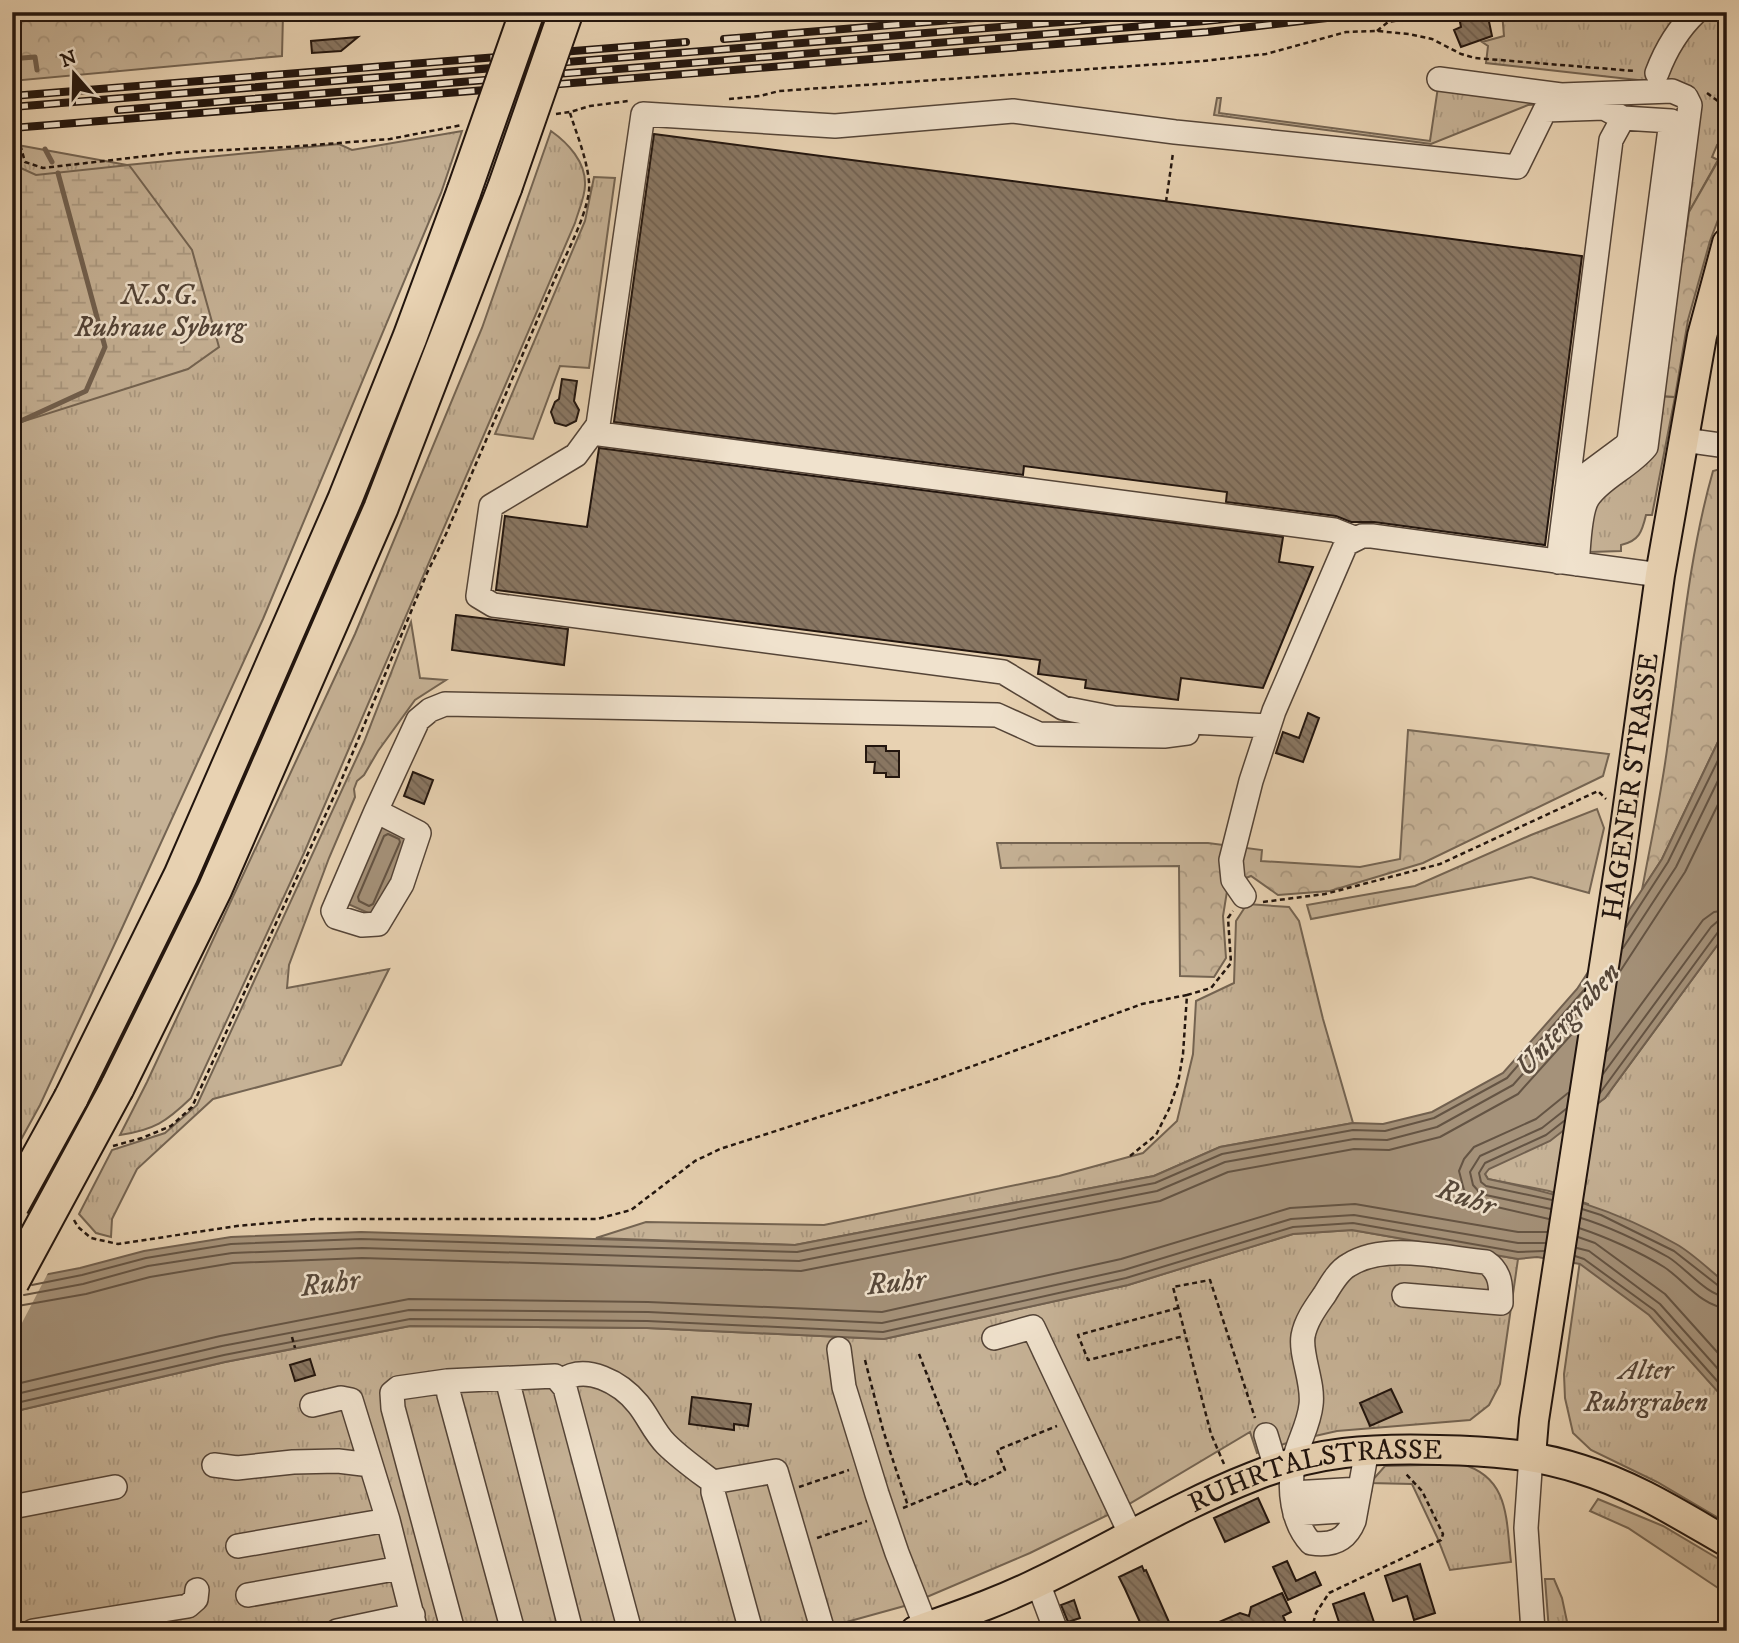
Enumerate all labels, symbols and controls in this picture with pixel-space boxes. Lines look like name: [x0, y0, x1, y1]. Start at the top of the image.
north arrow: [38, 38, 108, 108]
text: N: [57, 46, 80, 73]
park label: N.S.G. Ruhraue Syburg: [74, 278, 248, 345]
street label: HAGENER STRASSE: [1594, 651, 1667, 922]
water label: Untergraben: [1507, 955, 1629, 1085]
water label: Ruhr: [1431, 1171, 1502, 1226]
water label: Ruhr: [864, 1261, 930, 1305]
water label: Ruhr: [298, 1262, 364, 1306]
park label: Alter Ruhrgraben: [1583, 1353, 1708, 1420]
street label: RUHRTALSTRASSE: [1182, 1432, 1443, 1520]

